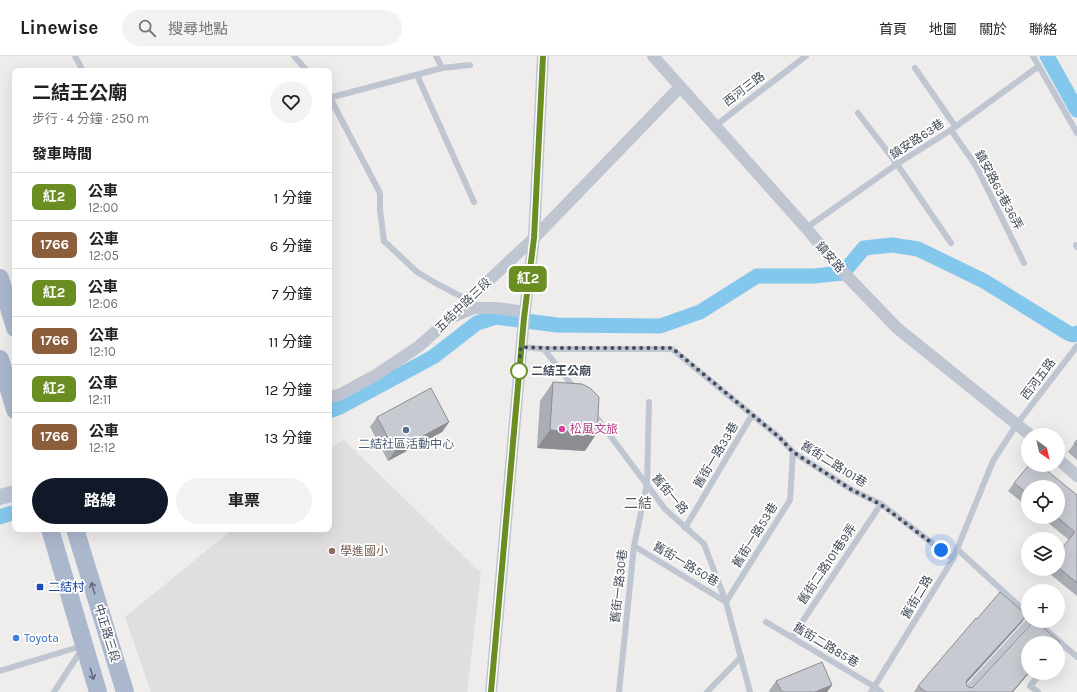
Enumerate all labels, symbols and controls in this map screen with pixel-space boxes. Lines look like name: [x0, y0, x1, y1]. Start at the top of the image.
search box: [122, 10, 402, 46]
text: Linewise: [20, 17, 98, 39]
icon: search: [136, 17, 158, 39]
text: 搜尋地點: [168, 20, 228, 38]
text: 首頁: [879, 21, 907, 38]
text: 地圖: [929, 21, 957, 38]
text: 關於: [979, 21, 1007, 38]
text: 聯絡: [1029, 21, 1057, 38]
street label: 西河三路: [721, 69, 767, 109]
button: heart: [270, 81, 312, 123]
text: 二結王公廟: [32, 82, 127, 104]
text: 步行 · 4 分鐘 · 250 m: [32, 111, 149, 126]
street label: 鎮安路63巷: [887, 116, 947, 162]
text: 發車時間: [32, 145, 92, 163]
street label: 鎮安路63巷36弄: [972, 148, 1026, 232]
text: 公車: [88, 182, 118, 200]
text: 紅2: [43, 188, 65, 205]
text: 1 分鐘: [273, 189, 312, 207]
text: 12:00: [88, 200, 118, 215]
text: 公車: [89, 230, 119, 248]
text: 1766: [40, 236, 69, 253]
text: 6 分鐘: [270, 237, 312, 255]
street label: 鎮安路: [813, 239, 847, 275]
text: 12:05: [89, 248, 119, 263]
line badge: 紅2: [510, 266, 546, 292]
text: 紅2: [517, 270, 539, 287]
street label: 五結中路三段: [432, 275, 494, 335]
text: 公車: [88, 278, 118, 296]
text: 紅2: [43, 284, 65, 301]
text: 7 分鐘: [271, 285, 312, 303]
text: 12:06: [88, 296, 118, 311]
text: 公車: [89, 326, 119, 344]
text: 1766: [40, 332, 69, 349]
text: 11 分鐘: [269, 333, 312, 351]
text: 12:10: [89, 344, 116, 359]
street label: 西河五路: [1018, 356, 1058, 402]
marker: 二結王公廟: [510, 362, 528, 380]
place label: 二結王公廟: [531, 364, 591, 378]
text: 公車: [88, 374, 118, 392]
text: 紅2: [43, 380, 65, 397]
text: 12 分鐘: [265, 381, 312, 399]
text: 12:11: [88, 392, 111, 407]
street label: 舊街一路33巷: [691, 420, 741, 490]
text: 公車: [89, 422, 119, 440]
place label: 松風文旅: [570, 422, 618, 436]
marker: 松風文旅: [557, 424, 567, 434]
marker: 二結社區活動中心: [401, 425, 411, 435]
text: 1766: [40, 428, 69, 445]
north arrow: [1021, 428, 1065, 472]
map controls: [1021, 428, 1065, 680]
text: 13 分鐘: [265, 429, 312, 447]
place label: 二結社區活動中心: [358, 437, 454, 451]
street label: 舊街二路101巷: [798, 438, 870, 490]
text: 12:12: [89, 440, 116, 455]
street label: 舊街一路: [649, 471, 691, 517]
button: 路線: [32, 478, 168, 524]
button: 車票: [176, 478, 312, 524]
button: locate: [1021, 480, 1065, 524]
district label: 二結: [624, 495, 652, 512]
street label: 舊街一路53巷: [729, 500, 781, 570]
street label: 舊街二路101巷9弄: [795, 521, 859, 607]
button: layers: [1021, 532, 1065, 576]
street label: 舊街一路50巷: [651, 539, 721, 589]
your location: [931, 540, 951, 560]
place label: 學進國小: [340, 544, 388, 558]
marker: 學進國小: [327, 546, 337, 556]
street label: 舊街一路30巷: [608, 548, 630, 624]
street label: 舊街二路: [899, 573, 935, 621]
place label: 二結村: [48, 580, 85, 594]
marker: 二結村: [35, 582, 45, 592]
one-way arrow: [89, 582, 96, 595]
button: +: [1021, 584, 1065, 628]
street label: 中正路三段: [92, 602, 122, 664]
street label: 舊街二路85巷: [791, 620, 861, 670]
place label: Toyota: [24, 631, 59, 645]
marker: Toyota: [11, 633, 21, 643]
button: −: [1021, 636, 1065, 680]
one-way arrow: [89, 667, 96, 680]

